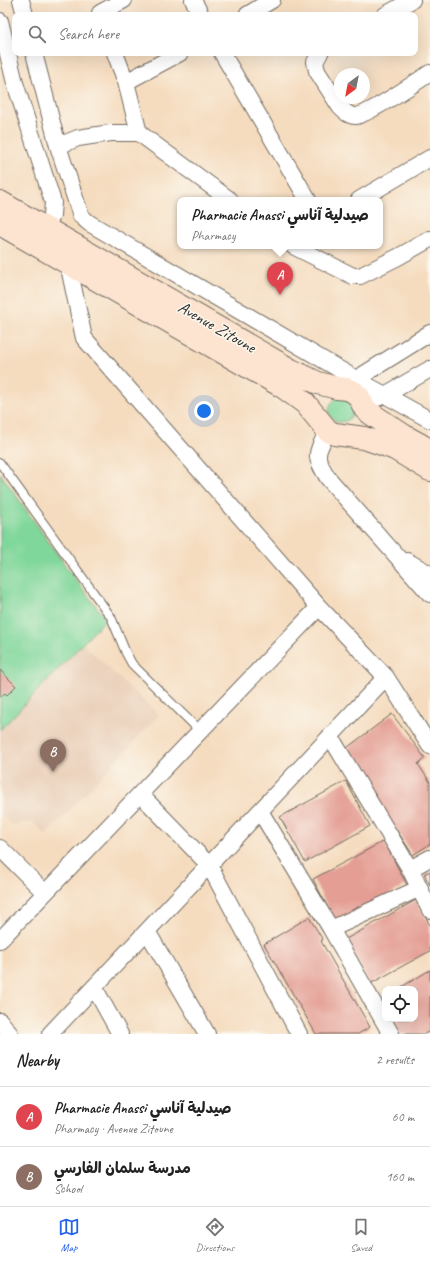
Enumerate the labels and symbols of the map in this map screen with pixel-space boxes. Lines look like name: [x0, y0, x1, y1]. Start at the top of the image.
north arrow: [334, 68, 370, 104]
pin: A: [267, 262, 293, 295]
street label: Avenue Zitoune: [174, 296, 261, 358]
your location: [194, 401, 214, 421]
pin: B: [40, 739, 66, 772]

